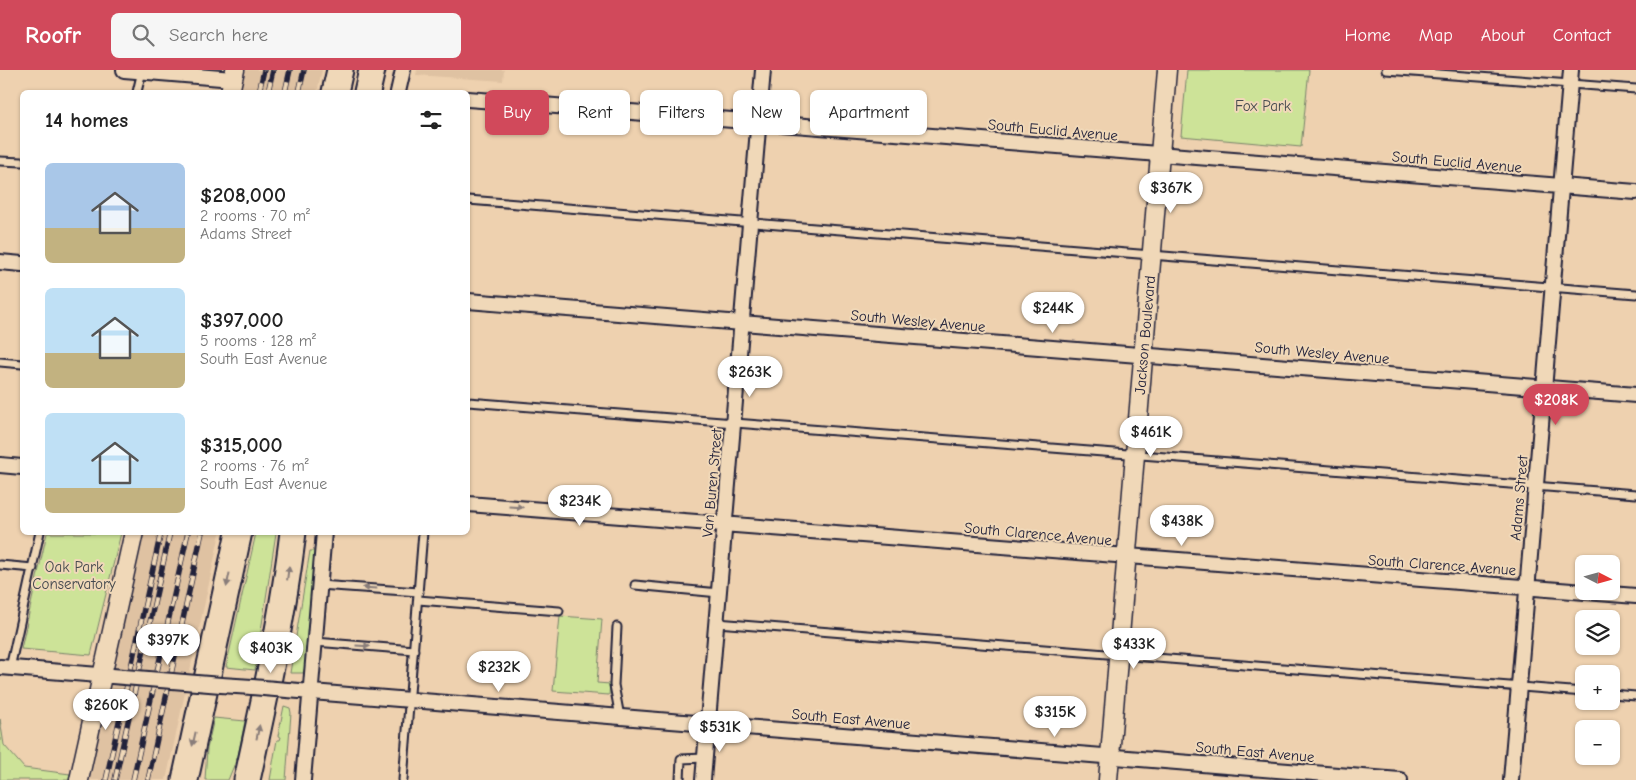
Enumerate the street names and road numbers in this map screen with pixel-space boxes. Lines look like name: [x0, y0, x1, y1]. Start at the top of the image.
street label: South Euclid Avenue: [987, 115, 1119, 145]
street label: South Euclid Avenue: [1391, 147, 1523, 177]
street label: Jackson Boulevard: [1131, 275, 1159, 395]
street label: South Wesley Avenue: [850, 306, 987, 336]
street label: South Wesley Avenue: [1254, 338, 1391, 368]
street label: Van Buren Street: [698, 427, 726, 538]
street label: Adams Street: [1506, 454, 1532, 541]
street label: South Clarence Avenue: [963, 519, 1113, 549]
street label: South Clarence Avenue: [1367, 551, 1517, 579]
street label: South East Avenue: [791, 705, 912, 733]
street label: South East Avenue: [1195, 738, 1316, 766]

